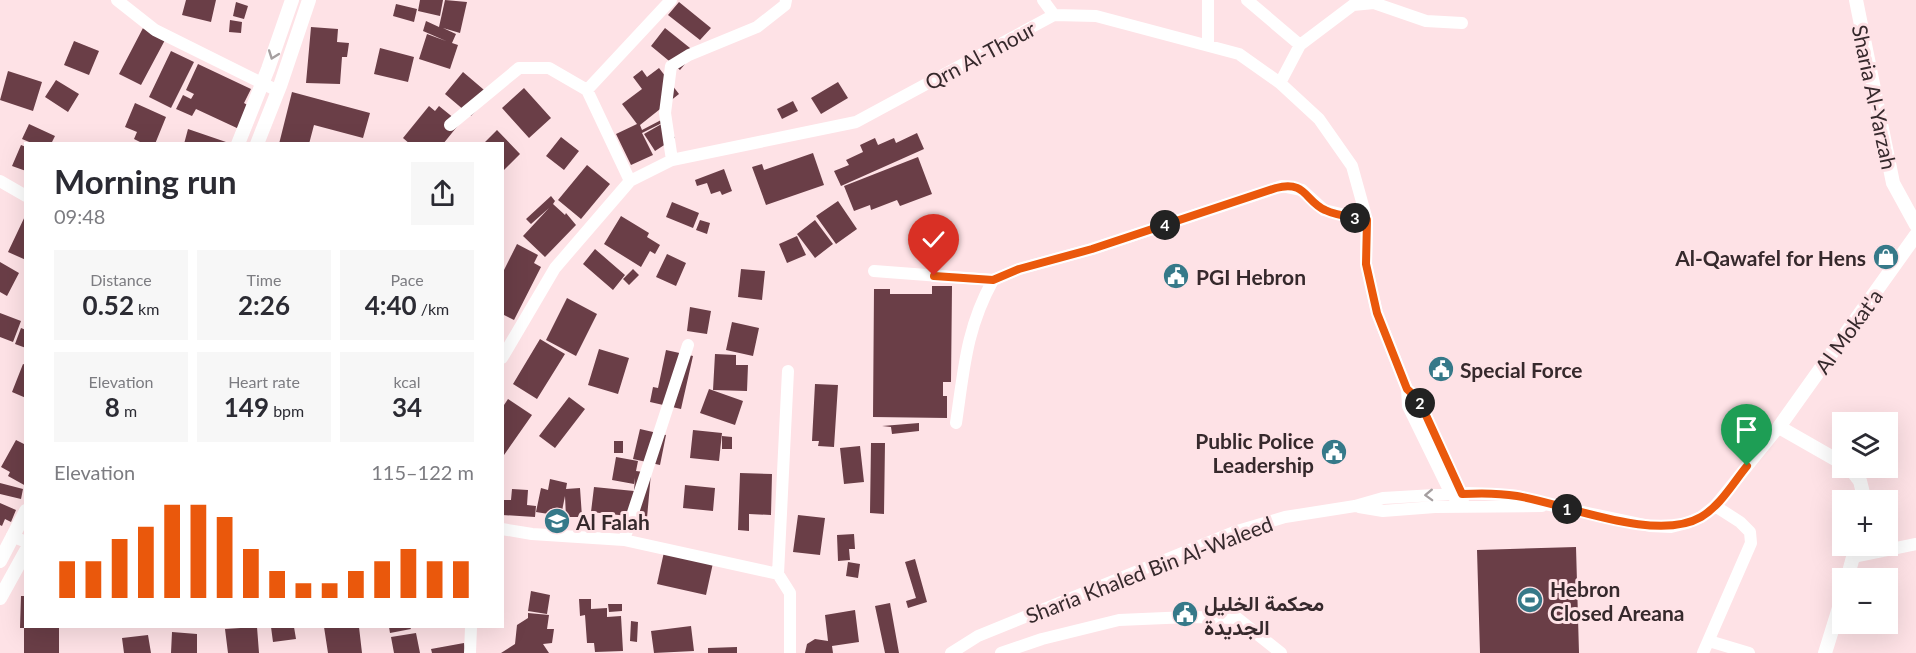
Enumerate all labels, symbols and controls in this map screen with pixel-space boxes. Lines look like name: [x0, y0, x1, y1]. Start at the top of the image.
street label: Qrn Al-Thour: [920, 15, 1040, 95]
street label: Sharia Al-Yarzah: [1847, 22, 1903, 172]
one-way arrow: [268, 50, 281, 60]
text: Morning run: [54, 161, 237, 201]
button: share: [411, 162, 474, 225]
pin: 3: [1340, 203, 1370, 233]
text: 09:48: [54, 204, 105, 228]
text: 3: [1350, 208, 1360, 227]
pin: 4: [1150, 210, 1180, 240]
pin: [908, 214, 959, 276]
text: 4: [1160, 215, 1170, 234]
icon: check: [917, 223, 950, 256]
shop icon: Al-Qawafel for Hens: [1871, 242, 1901, 272]
place label: Al-Qawafel for Hens: [1674, 245, 1866, 270]
public building icon: PGI Hebron: [1161, 261, 1191, 291]
place label: PGI Hebron: [1196, 264, 1306, 289]
text: Distance: [90, 270, 152, 289]
text: Time: [247, 270, 281, 289]
text: Pace: [390, 270, 424, 289]
street label: Al Mokat'a: [1809, 284, 1887, 378]
text: 0.52: [83, 289, 134, 321]
text: 2:26: [238, 289, 290, 321]
text: 4:40: [365, 289, 417, 321]
text: km: [134, 299, 159, 318]
text: /km: [417, 299, 449, 318]
public building icon: Special Force: [1426, 354, 1456, 384]
place label: Special Force: [1460, 357, 1583, 382]
text: Elevation: [89, 372, 154, 391]
text: Heart rate: [228, 372, 300, 391]
text: kcal: [393, 372, 421, 391]
pin: 2: [1405, 388, 1435, 418]
text: 8: [105, 391, 120, 423]
text: 149: [224, 391, 269, 423]
text: 34: [392, 391, 422, 423]
text: 2: [1415, 393, 1425, 412]
text: m: [120, 401, 137, 420]
text: bpm: [269, 401, 304, 420]
pin: [1721, 404, 1772, 466]
map controls: [1832, 412, 1898, 634]
button: layers: [1832, 412, 1898, 478]
icon: arrive: [1730, 413, 1763, 446]
place label: Public Police Leadership: [1195, 428, 1314, 477]
public building icon: Public Police Leadership: [1319, 437, 1349, 467]
text: Elevation: [54, 460, 135, 484]
text: 115–122 m: [371, 460, 474, 484]
one-way arrow: [1424, 488, 1433, 501]
button: +: [1832, 490, 1898, 556]
pin: 1: [1552, 494, 1582, 524]
text: 1: [1562, 499, 1572, 518]
school or university icon: Al Falah: [542, 506, 572, 536]
place label: Al Falah: [575, 509, 650, 534]
street label: Sharia Khaled Bin Al-Waleed: [1022, 510, 1276, 628]
button: −: [1832, 568, 1898, 634]
place label: Hebron Closed Areana: [1550, 576, 1684, 625]
sports icon: Hebron Closed Areana: [1515, 585, 1545, 615]
place label: محكمة الخليل الجديدة: [1204, 590, 1324, 640]
public building icon: محكمة الخليل الجديدة: [1170, 599, 1200, 629]

